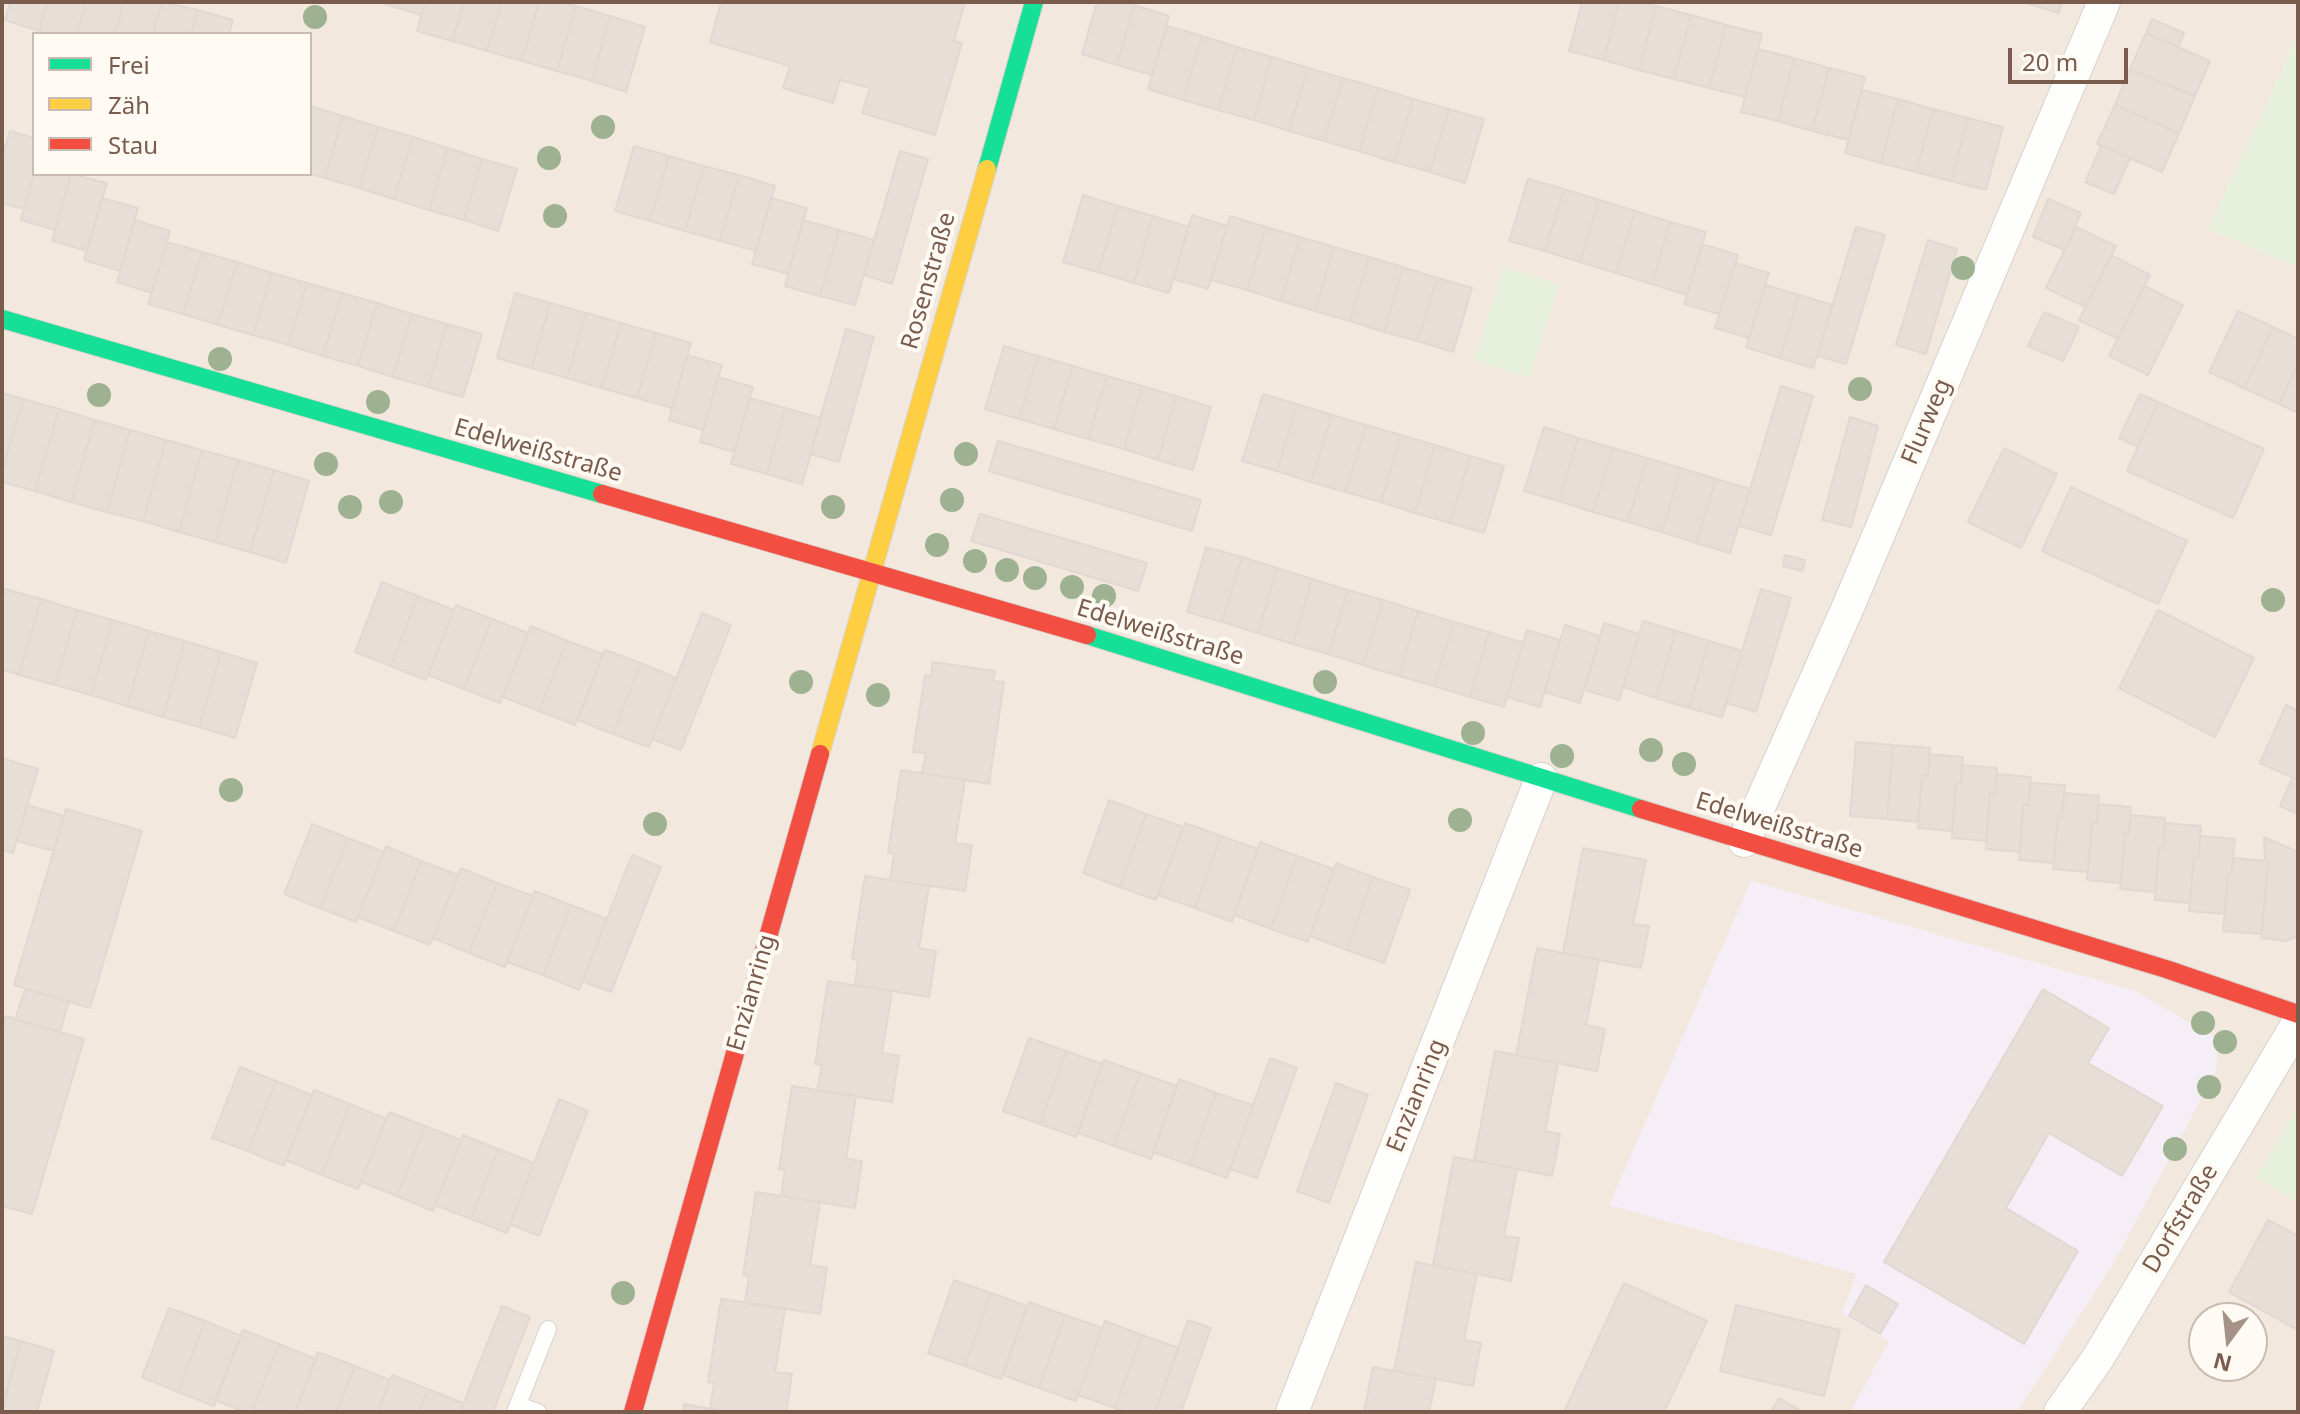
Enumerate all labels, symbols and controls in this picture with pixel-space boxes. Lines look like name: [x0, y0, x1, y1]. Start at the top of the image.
legend: [32, 32, 312, 176]
scale bar: [2012, 32, 2132, 82]
text: 20 m: [2022, 45, 2078, 78]
text: Frei: [108, 48, 150, 81]
text: Zäh: [108, 88, 150, 121]
text: Stau: [108, 128, 158, 161]
street label: Rosenstraße: [896, 209, 962, 353]
street label: Flurweg: [1896, 375, 1958, 469]
street label: Edelweißstraße: [451, 413, 625, 489]
street label: Edelweißstraße: [1073, 594, 1247, 672]
street label: Edelweißstraße: [1692, 787, 1866, 865]
street label: Enzianring: [722, 932, 782, 1054]
street label: Enzianring: [1381, 1035, 1453, 1157]
street label: Dorfstraße: [2137, 1159, 2225, 1279]
north arrow: [2188, 1302, 2268, 1382]
text: N: [2210, 1346, 2235, 1380]

